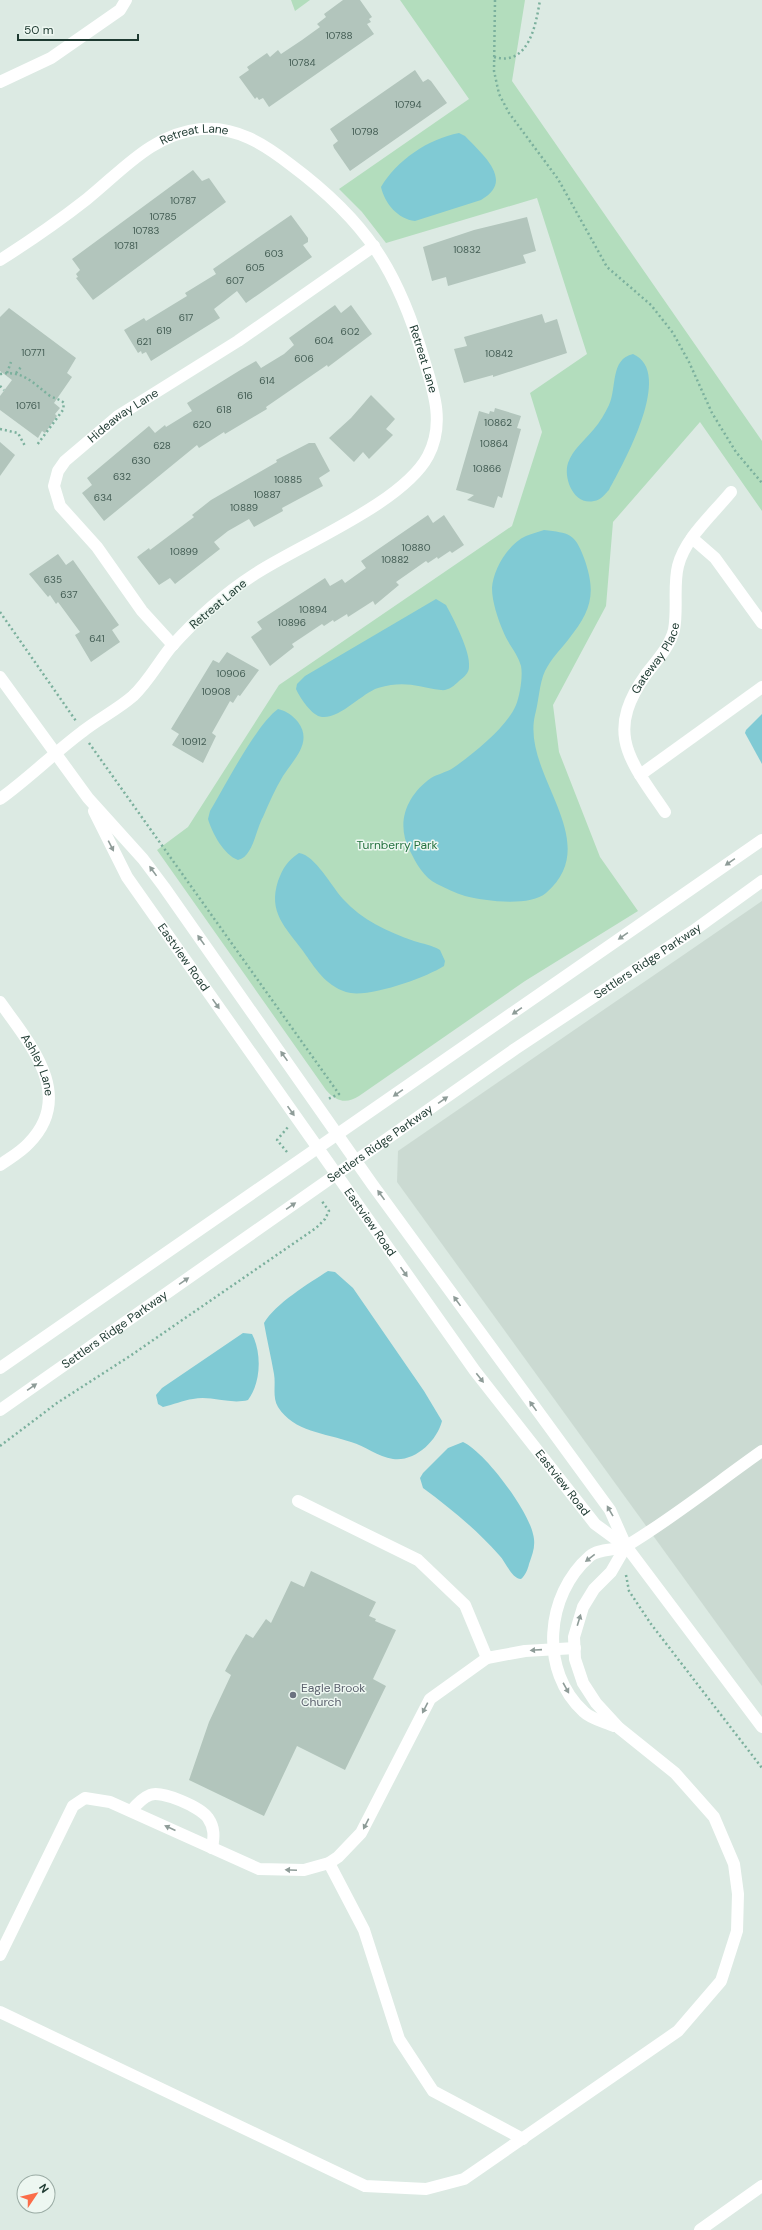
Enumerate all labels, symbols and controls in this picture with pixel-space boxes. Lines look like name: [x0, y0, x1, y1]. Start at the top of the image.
scale bar: [18, 16, 138, 42]
text: 50 m: [24, 22, 53, 38]
house number: 10788: [325, 29, 353, 42]
house number: 10784: [288, 56, 316, 69]
house number: 10794: [394, 98, 422, 111]
street label: Retreat Lane: [157, 121, 230, 148]
house number: 10798: [351, 125, 379, 138]
house number: 10787: [170, 194, 196, 207]
house number: 10785: [149, 210, 177, 223]
house number: 10783: [133, 224, 160, 237]
house number: 10781: [114, 239, 138, 252]
house number: 10832: [453, 243, 481, 256]
house number: 603: [264, 247, 284, 260]
house number: 605: [245, 261, 265, 274]
house number: 607: [226, 274, 244, 287]
house number: 617: [179, 311, 193, 324]
street label: Retreat Lane: [405, 323, 441, 395]
house number: 619: [156, 324, 172, 337]
house number: 602: [341, 325, 360, 338]
house number: 604: [314, 334, 334, 347]
house number: 621: [137, 335, 151, 348]
house number: 10771: [21, 346, 45, 359]
house number: 10842: [485, 347, 513, 360]
house number: 606: [294, 352, 314, 365]
house number: 614: [259, 374, 275, 387]
street label: Hideaway Lane: [84, 385, 162, 446]
house number: 616: [237, 389, 253, 402]
house number: 10761: [16, 399, 40, 412]
house number: 618: [216, 403, 232, 416]
house number: 10862: [484, 416, 512, 429]
house number: 620: [193, 418, 211, 431]
house number: 10864: [480, 437, 508, 450]
house number: 628: [153, 439, 171, 452]
house number: 630: [131, 454, 151, 467]
house number: 10866: [473, 462, 501, 475]
house number: 632: [113, 470, 131, 483]
house number: 10885: [274, 473, 302, 486]
house number: 10887: [253, 488, 281, 501]
house number: 634: [94, 491, 112, 504]
house number: 10889: [230, 501, 258, 514]
house number: 10880: [402, 541, 431, 554]
house number: 10899: [170, 545, 198, 558]
house number: 10882: [381, 553, 409, 566]
house number: 635: [44, 573, 62, 586]
street label: Retreat Lane: [186, 575, 250, 633]
house number: 637: [60, 588, 78, 601]
house number: 10894: [299, 603, 327, 616]
house number: 10896: [278, 616, 306, 629]
street label: Gateway Place: [628, 621, 683, 697]
house number: 641: [89, 632, 105, 645]
house number: 10906: [216, 667, 246, 680]
house number: 10908: [201, 685, 231, 698]
house number: 10912: [182, 735, 207, 748]
park label: Turnberry Park: [356, 837, 438, 853]
one-way arrow: [108, 840, 115, 851]
one-way arrow: [725, 858, 735, 866]
one-way arrow: [149, 866, 157, 877]
street label: Settlers Ridge Parkway: [591, 919, 705, 1003]
street label: Eastview Road: [154, 920, 213, 995]
one-way arrow: [618, 932, 629, 940]
one-way arrow: [197, 934, 205, 945]
one-way arrow: [212, 999, 220, 1010]
one-way arrow: [512, 1007, 522, 1015]
street label: Ashley Lane: [17, 1031, 57, 1097]
one-way arrow: [280, 1051, 288, 1062]
one-way arrow: [393, 1089, 404, 1097]
one-way arrow: [438, 1096, 449, 1104]
street label: Settlers Ridge Parkway: [324, 1101, 436, 1186]
one-way arrow: [287, 1105, 295, 1116]
street label: Eastview Road: [341, 1185, 400, 1259]
one-way arrow: [377, 1190, 385, 1201]
one-way arrow: [286, 1202, 296, 1210]
one-way arrow: [400, 1267, 408, 1277]
one-way arrow: [179, 1277, 190, 1285]
street label: Settlers Ridge Parkway: [58, 1287, 171, 1372]
one-way arrow: [453, 1295, 461, 1306]
one-way arrow: [476, 1372, 484, 1383]
one-way arrow: [27, 1383, 37, 1391]
one-way arrow: [529, 1401, 537, 1411]
street label: Eastview Road: [532, 1446, 594, 1519]
one-way arrow: [606, 1505, 613, 1517]
one-way arrow: [584, 1554, 595, 1562]
one-way arrow: [576, 1614, 582, 1626]
one-way arrow: [530, 1647, 542, 1654]
place label: Eagle Brook Church: [301, 1680, 365, 1710]
one-way arrow: [563, 1682, 569, 1694]
marker: Eagle Brook Church: [288, 1690, 298, 1700]
one-way arrow: [422, 1703, 428, 1714]
one-way arrow: [363, 1818, 369, 1830]
one-way arrow: [163, 1825, 175, 1831]
one-way arrow: [284, 1867, 297, 1873]
north arrow: [16, 2174, 56, 2214]
text: N: [36, 2181, 52, 2196]

